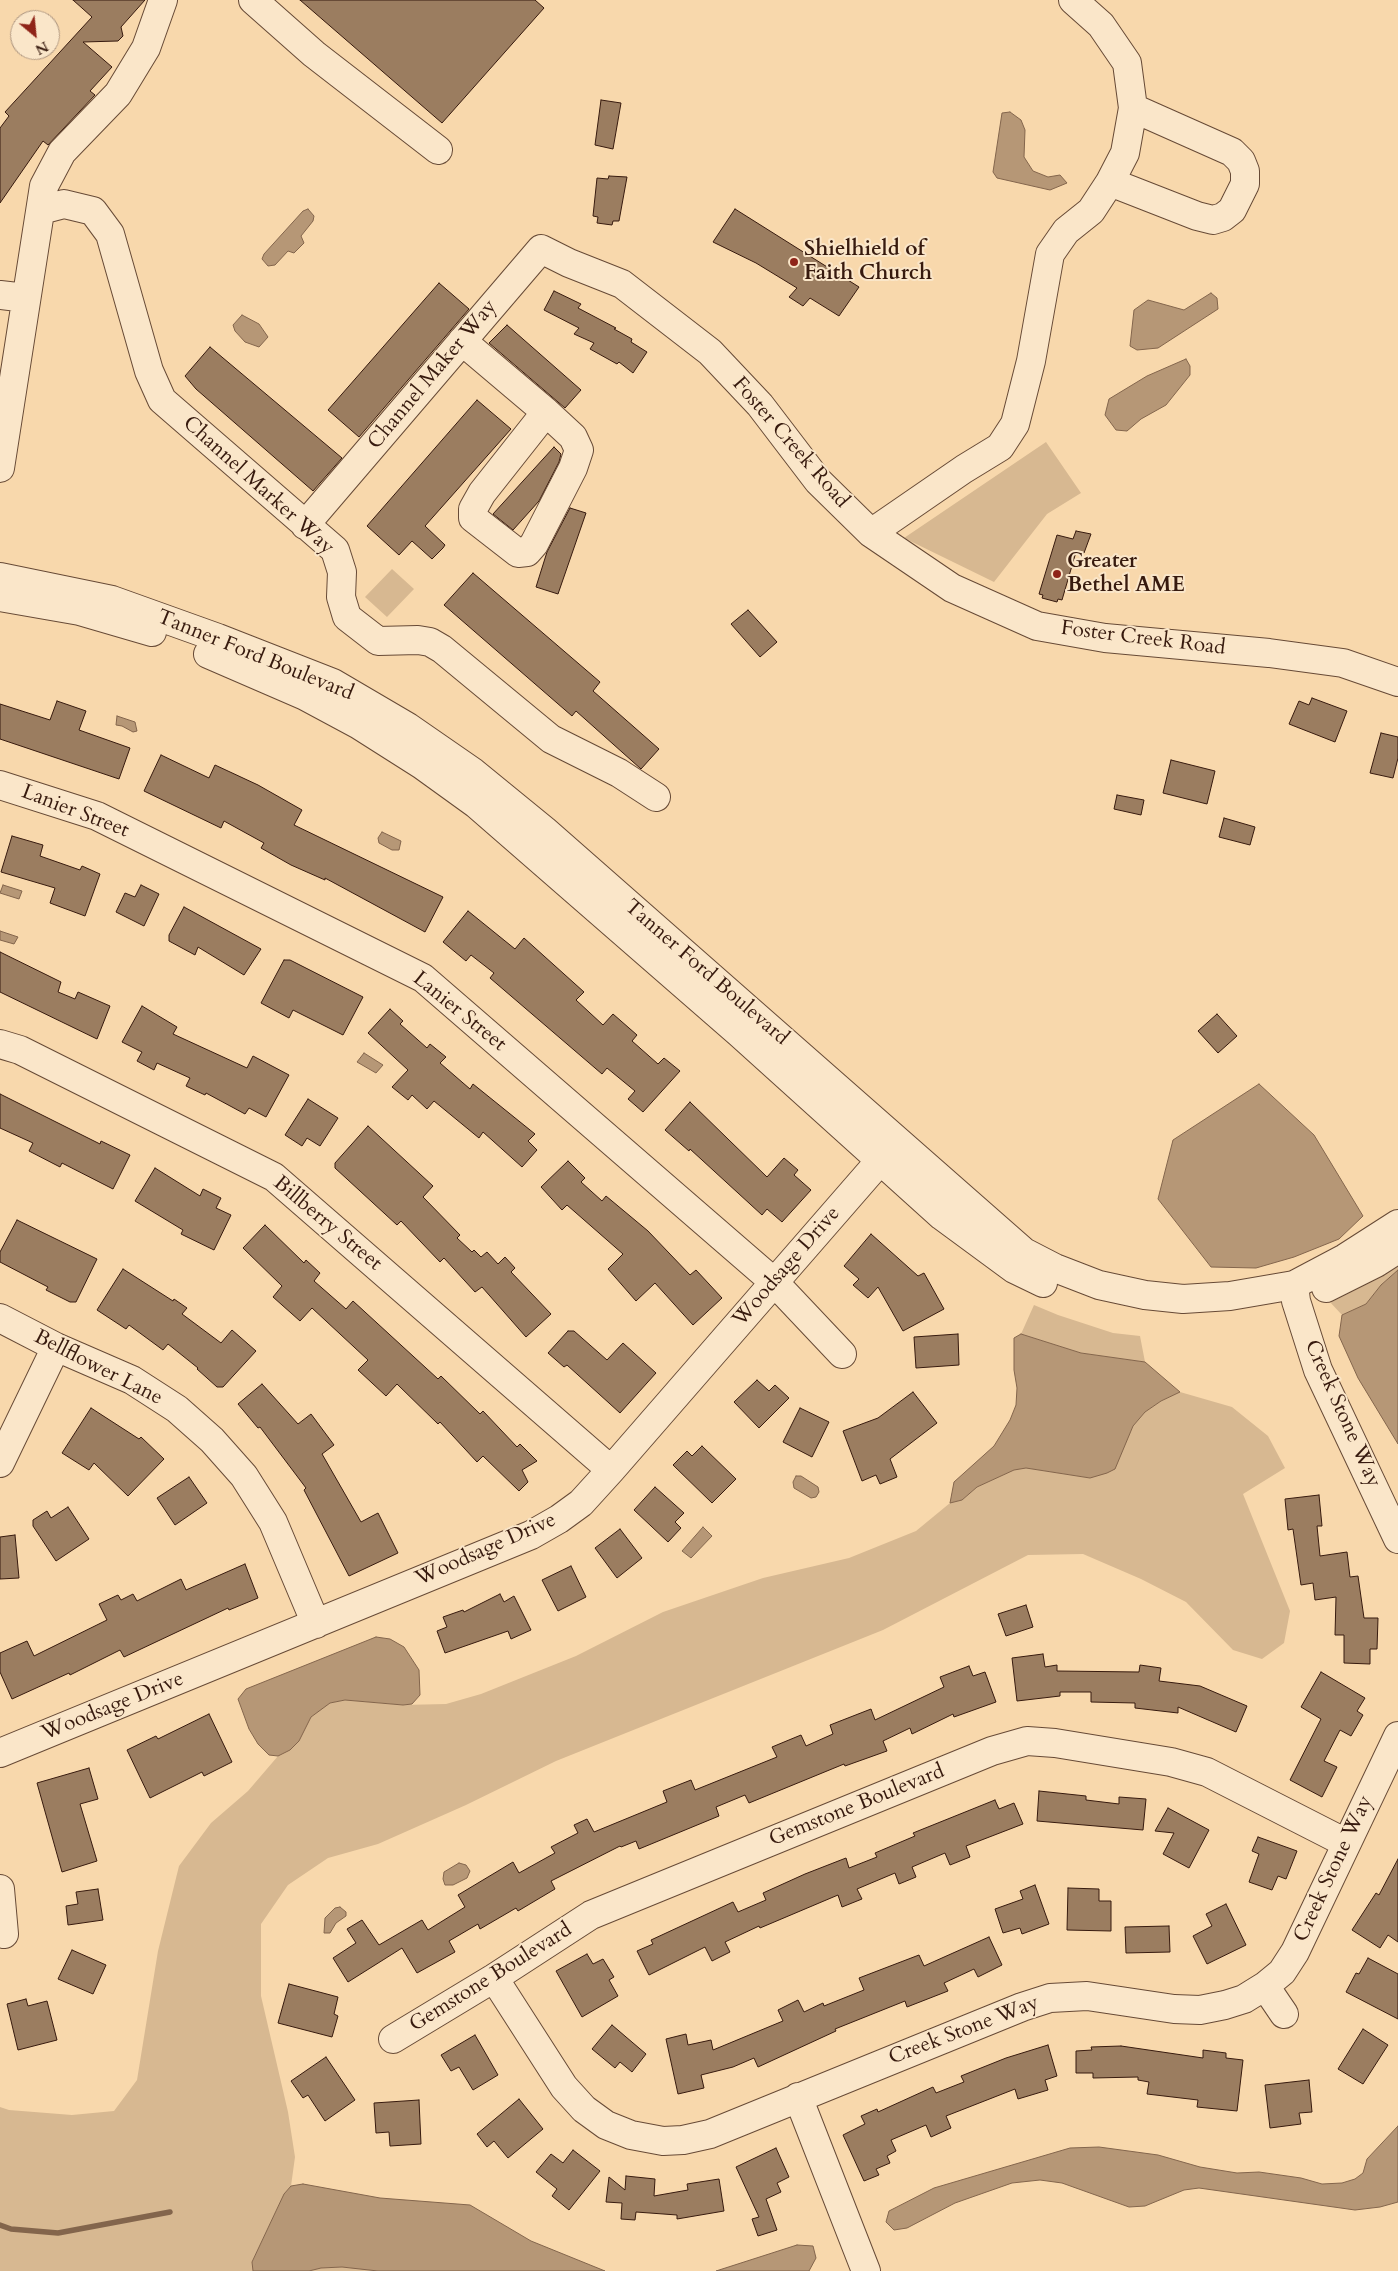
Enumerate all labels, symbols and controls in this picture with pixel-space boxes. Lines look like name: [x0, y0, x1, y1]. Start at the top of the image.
north arrow: [10, 10, 60, 60]
text: N: [32, 37, 52, 59]
place label: Shielhield of Faith Church: [804, 237, 932, 287]
marker: Shielhield of Faith Church: [788, 256, 800, 268]
street label: Channel Maker Way: [363, 295, 503, 455]
street label: Foster Creek Road: [726, 372, 854, 514]
street label: Channel Marker Way: [177, 411, 339, 561]
place label: Greater Bethel AME: [1067, 549, 1185, 599]
marker: Greater Bethel AME: [1051, 568, 1063, 580]
street label: Tanner Ford Boulevard: [153, 605, 357, 707]
street label: Foster Creek Road: [1059, 616, 1227, 662]
street label: Lanier Street: [18, 780, 132, 844]
street label: Tanner Ford Boulevard: [619, 895, 793, 1051]
street label: Lanier Street: [407, 967, 511, 1057]
street label: Billberry Street: [267, 1171, 387, 1277]
street label: Woodsage Drive: [728, 1202, 846, 1332]
street label: Bellflower Lane: [30, 1325, 166, 1411]
street label: Creek Stone Way: [1298, 1336, 1386, 1492]
street label: Woodsage Drive: [412, 1508, 560, 1592]
street label: Woodsage Drive: [38, 1667, 188, 1747]
street label: Gemstone Boulevard: [766, 1759, 948, 1853]
street label: Creek Stone Way: [1289, 1792, 1379, 1946]
street label: Gemstone Boulevard: [405, 1918, 577, 2038]
street label: Creek Stone Way: [885, 1991, 1043, 2071]

